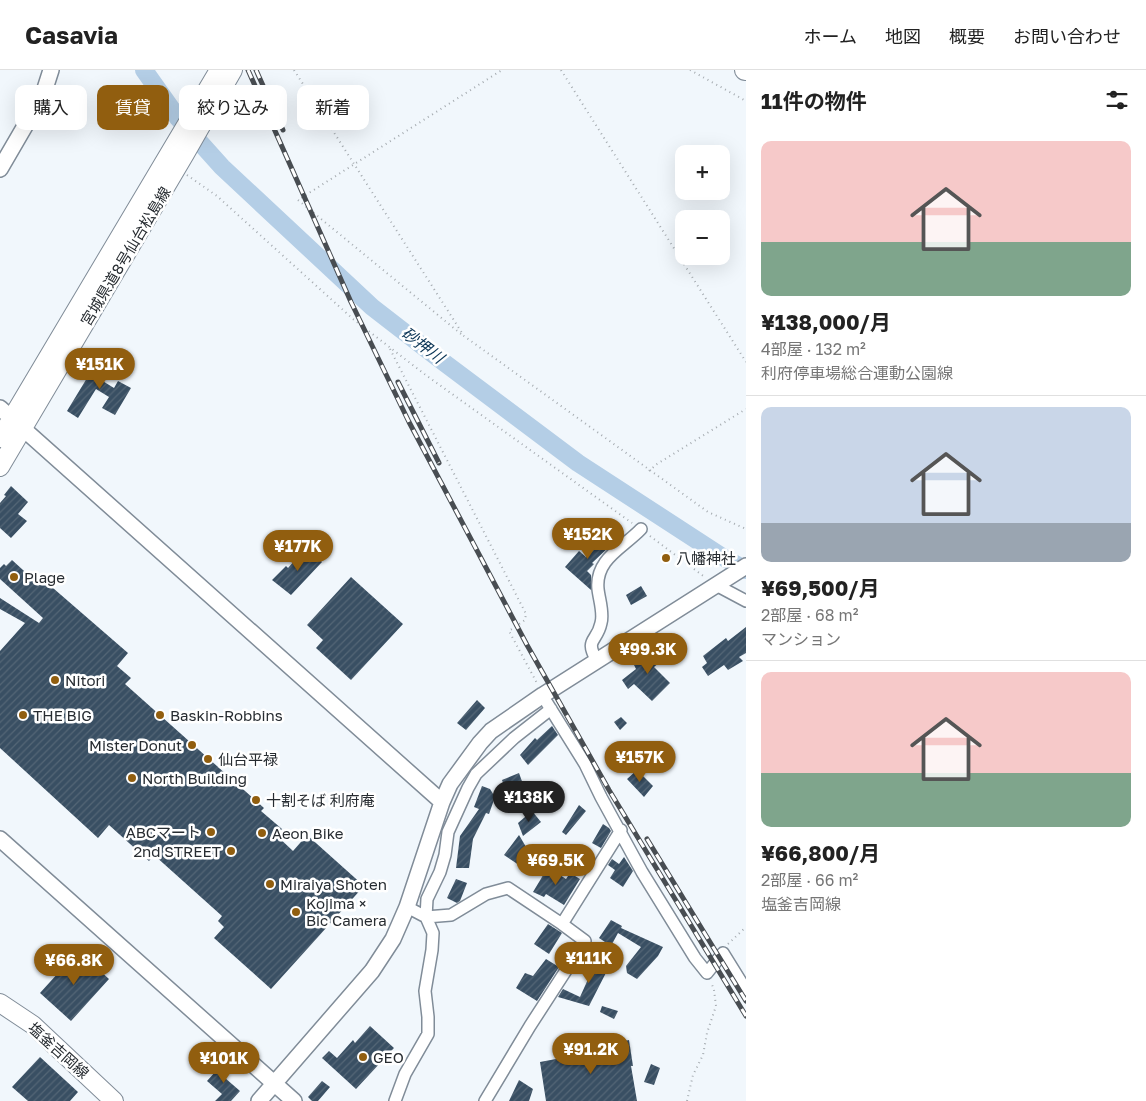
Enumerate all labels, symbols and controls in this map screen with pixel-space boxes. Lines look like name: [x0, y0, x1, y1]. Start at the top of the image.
text: Casavia: [25, 20, 118, 49]
text: ホーム: [804, 25, 857, 47]
text: 地図: [885, 25, 921, 47]
text: 概要: [949, 25, 985, 47]
text: お問い合わせ: [1013, 25, 1121, 47]
chip: 購入: [15, 85, 87, 130]
chip: 賃貸: [97, 85, 169, 130]
chip: 絞り込み: [179, 85, 287, 130]
chip: 新着: [297, 85, 369, 130]
icon: filters: [1103, 86, 1131, 114]
text: 11件の物件: [761, 88, 867, 114]
map controls: [675, 145, 730, 265]
button: +: [675, 145, 730, 200]
icon: home: [901, 174, 991, 264]
street label: 宮城県道8号仙台松島線: [76, 183, 174, 329]
button: −: [675, 210, 730, 265]
text: ¥138,000/月: [761, 309, 891, 335]
water label: 砂押川: [398, 323, 450, 369]
text: 4部屋 · 132 m²: [761, 339, 866, 359]
pin: ¥151K: [65, 348, 135, 390]
text: ¥151K: [76, 354, 124, 374]
text: 利府停車場総合運動公園線: [761, 363, 953, 383]
icon: home: [901, 439, 991, 529]
pin: ¥152K: [553, 518, 623, 560]
text: ¥152K: [563, 524, 613, 544]
pin: ¥177K: [263, 530, 333, 572]
text: ¥177K: [274, 536, 322, 556]
place label: 八幡神社: [676, 549, 736, 567]
marker: 八幡神社: [660, 552, 672, 564]
place label: Plage: [24, 568, 65, 586]
marker: Plage: [8, 571, 20, 583]
text: ¥69,500/月: [761, 575, 879, 601]
text: 2部屋 · 68 m²: [761, 605, 858, 625]
text: マンション: [761, 629, 841, 649]
pin: ¥99.3K: [607, 632, 689, 675]
text: ¥99.3K: [619, 639, 677, 659]
place label: Nitori: [65, 671, 105, 689]
marker: Nitori: [49, 674, 61, 686]
icon: home: [901, 704, 991, 794]
place label: THE BIG: [33, 706, 92, 724]
place label: Baskin-Robbins: [170, 706, 283, 724]
marker: THE BIG: [17, 709, 29, 721]
marker: Baskin-Robbins: [154, 709, 166, 721]
place label: Mister Donut: [89, 736, 182, 754]
marker: Mister Donut: [186, 739, 198, 751]
pin: ¥157K: [605, 740, 675, 783]
text: ¥157K: [616, 747, 664, 767]
place label: 仙台平禄: [218, 750, 278, 768]
marker: 仙台平禄: [202, 753, 214, 765]
place label: North Building: [142, 769, 247, 787]
marker: North Building: [126, 772, 138, 784]
pin: ¥138K: [494, 780, 564, 823]
text: ¥138K: [504, 787, 554, 807]
place label: 十割そば 利府庵: [266, 791, 375, 809]
marker: 十割そば 利府庵: [250, 794, 262, 806]
place label: ABCマート: [126, 823, 201, 841]
place label: Aeon Bike: [272, 824, 344, 842]
marker: ABCマート: [205, 826, 217, 838]
marker: Aeon Bike: [256, 827, 268, 839]
text: ¥66,800/月: [761, 840, 880, 866]
place label: 2nd STREET: [133, 842, 221, 860]
pin: ¥69.5K: [515, 844, 597, 886]
marker: 2nd STREET: [225, 845, 237, 857]
text: ¥69.5K: [527, 850, 585, 870]
text: 2部屋 · 66 m²: [761, 870, 858, 890]
place label: Miraiya Shoten: [280, 875, 387, 893]
marker: Miraiya Shoten: [264, 878, 276, 890]
place label: Kojima × Bic Camera: [306, 894, 387, 929]
text: 塩釜吉岡線: [761, 894, 841, 914]
marker: Kojima × Bic Camera: [290, 906, 302, 918]
pin: ¥111K: [554, 942, 624, 984]
pin: ¥66.8K: [33, 944, 115, 986]
text: ¥111K: [566, 948, 612, 968]
text: ¥66.8K: [45, 950, 103, 970]
street label: 塩釜吉岡線: [25, 1018, 93, 1082]
pin: ¥91.2K: [550, 1032, 632, 1075]
text: ¥91.2K: [563, 1039, 619, 1059]
pin: ¥101K: [189, 1042, 259, 1084]
text: ¥101K: [199, 1048, 249, 1068]
place label: GEO: [373, 1048, 404, 1066]
marker: GEO: [357, 1051, 369, 1063]

